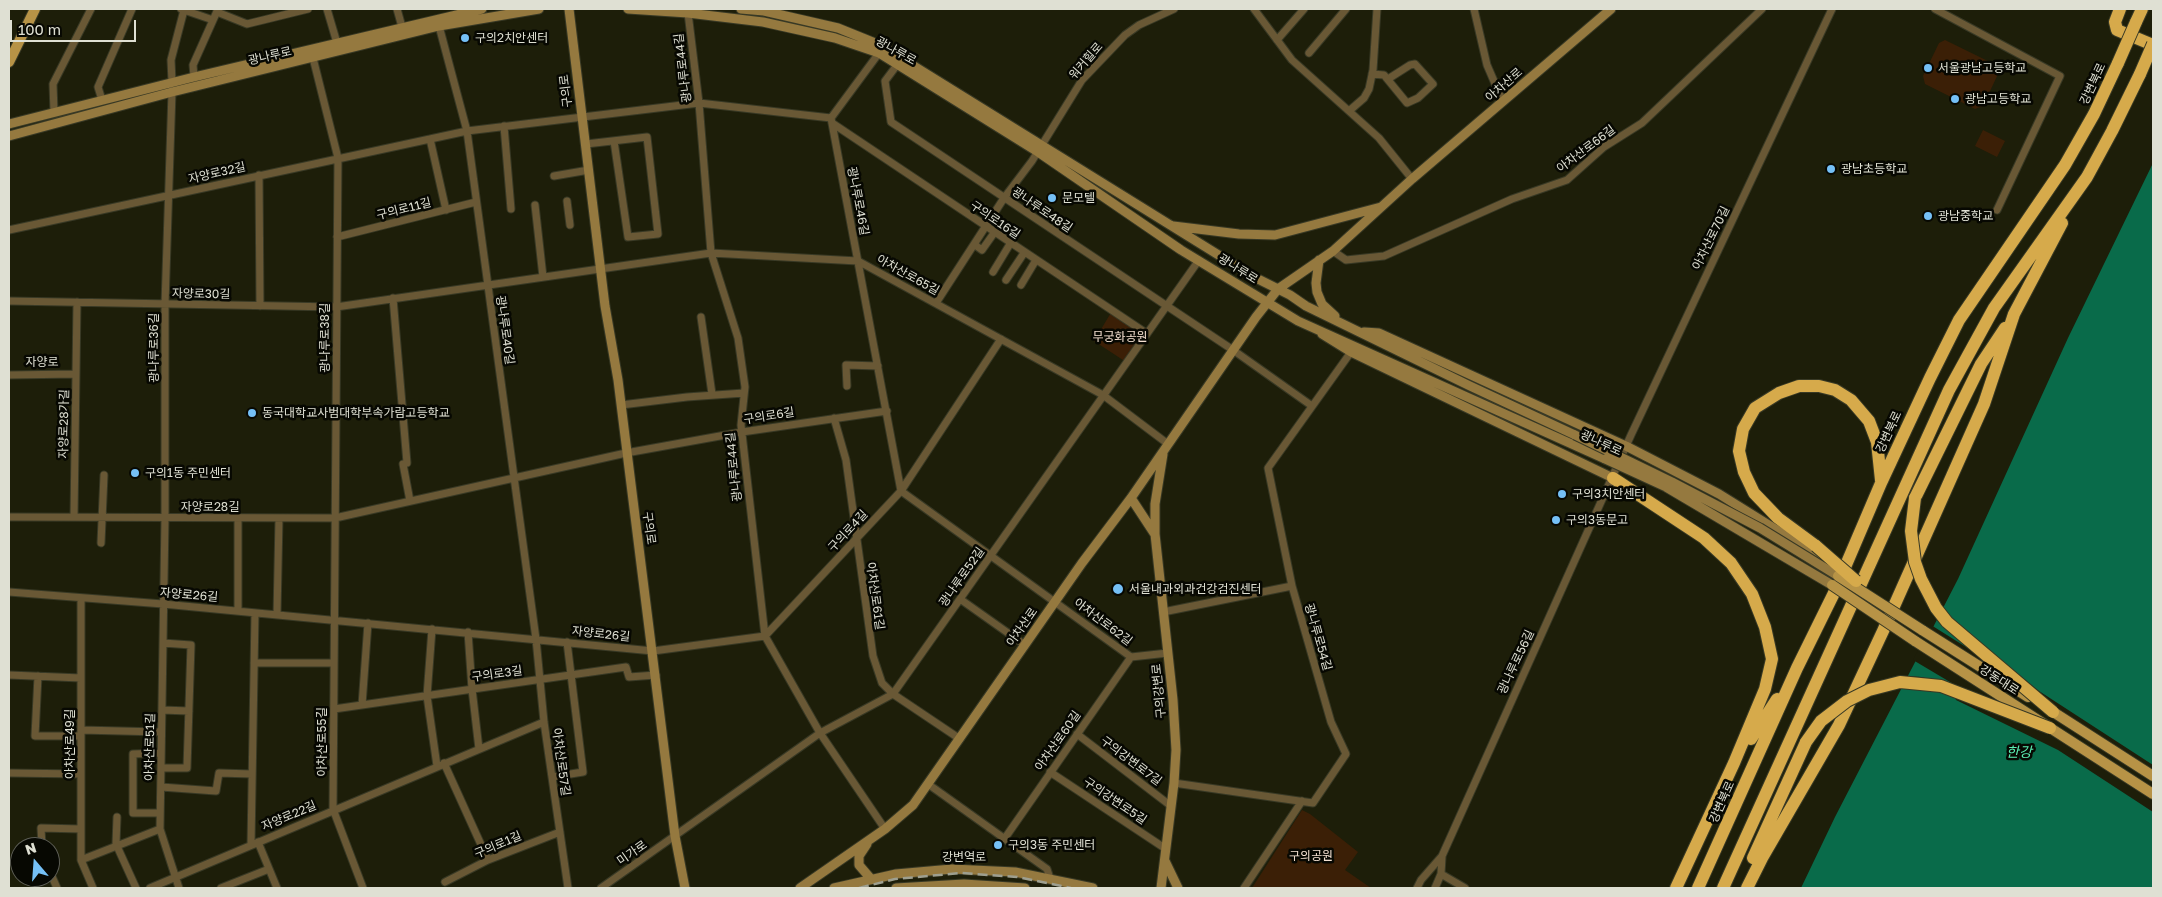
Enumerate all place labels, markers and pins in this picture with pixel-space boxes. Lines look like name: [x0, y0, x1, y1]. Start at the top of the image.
place label: 구의2치안센터: [475, 31, 548, 45]
marker: 구의2치안센터: [459, 32, 471, 44]
place label: 서울광남고등학교: [1938, 61, 2026, 75]
marker: 서울광남고등학교: [1922, 62, 1934, 74]
place label: 광남고등학교: [1965, 92, 2031, 106]
marker: 광남고등학교: [1949, 93, 1961, 105]
place label: 광남초등학교: [1841, 162, 1907, 176]
marker: 광남초등학교: [1825, 163, 1837, 175]
place label: 문모텔: [1062, 191, 1095, 205]
marker: 문모텔: [1046, 192, 1058, 204]
place label: 광남중학교: [1938, 209, 1993, 223]
marker: 광남중학교: [1922, 210, 1934, 222]
place label: 동국대학교사범대학부속가람고등학교: [262, 406, 450, 420]
marker: 동국대학교사범대학부속가람고등학교: [246, 407, 258, 419]
place label: 구의1동 주민센터: [145, 466, 231, 480]
marker: 구의1동 주민센터: [129, 467, 141, 479]
place label: 구의3치안센터: [1572, 487, 1645, 501]
marker: 구의3치안센터: [1556, 488, 1568, 500]
place label: 구의3동문고: [1566, 513, 1628, 527]
marker: 구의3동문고: [1550, 514, 1562, 526]
marker: 서울내과외과건강검진센터: [1111, 582, 1125, 596]
place label: 서울내과외과건강검진센터: [1129, 582, 1261, 596]
place label: 구의3동 주민센터: [1008, 838, 1095, 852]
marker: 구의3동 주민센터: [992, 839, 1004, 851]

